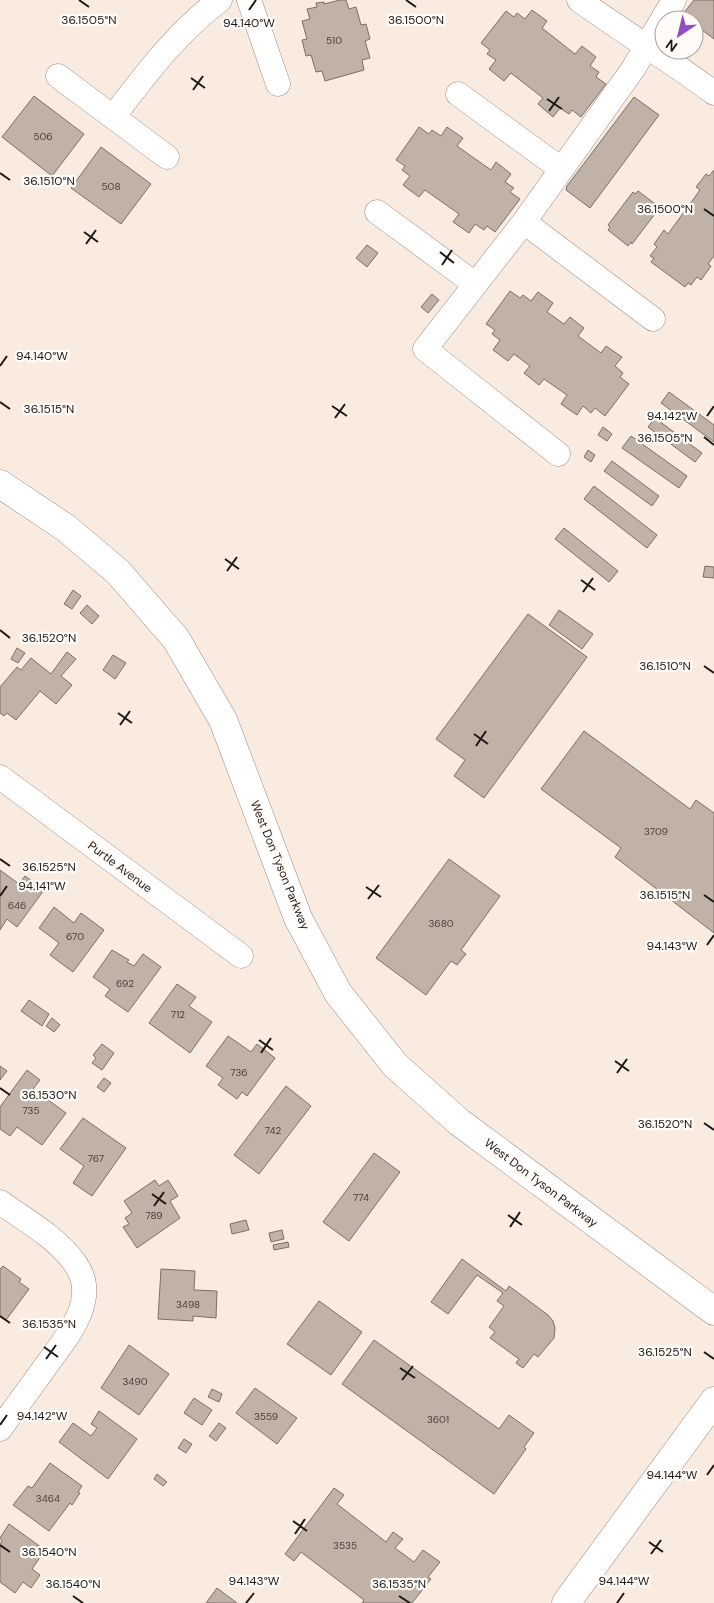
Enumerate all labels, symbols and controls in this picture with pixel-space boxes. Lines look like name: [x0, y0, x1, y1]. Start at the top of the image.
north arrow: [654, 10, 704, 60]
text: 36.1505°N: [61, 12, 117, 28]
text: 36.1500°N: [388, 12, 444, 28]
text: 94.140°W: [223, 15, 275, 31]
house number: 510: [326, 34, 342, 47]
text: N: [662, 35, 681, 56]
house number: 506: [33, 130, 53, 143]
text: 36.1510°N: [23, 173, 75, 189]
house number: 508: [101, 180, 121, 193]
text: 36.1500°N: [637, 201, 693, 217]
text: 94.140°W: [16, 348, 68, 364]
text: 36.1515°N: [24, 401, 74, 417]
text: 94.142°W: [647, 408, 698, 424]
text: 36.1505°N: [637, 430, 693, 446]
text: 36.1520°N: [22, 630, 76, 646]
text: 36.1510°N: [639, 658, 691, 674]
street label: West Don Tyson Parkway: [247, 798, 313, 932]
house number: 3709: [644, 825, 668, 838]
street label: Purtle Avenue: [85, 838, 155, 896]
text: 36.1525°N: [22, 859, 76, 875]
text: 94.141°W: [18, 878, 66, 894]
text: 36.1515°N: [640, 887, 690, 903]
house number: 646: [8, 899, 26, 912]
house number: 3680: [428, 917, 454, 930]
house number: 670: [66, 930, 84, 943]
text: 94.143°W: [647, 938, 698, 954]
house number: 692: [116, 977, 134, 990]
house number: 712: [171, 1008, 185, 1021]
house number: 736: [230, 1066, 248, 1079]
text: 36.1530°N: [21, 1087, 77, 1103]
house number: 735: [22, 1104, 40, 1117]
text: 36.1520°N: [638, 1116, 692, 1132]
house number: 742: [265, 1124, 282, 1137]
street label: West Don Tyson Parkway: [481, 1135, 601, 1231]
house number: 767: [88, 1152, 104, 1165]
house number: 774: [353, 1191, 369, 1204]
house number: 789: [145, 1209, 163, 1222]
house number: 3498: [176, 1298, 200, 1311]
text: 36.1535°N: [22, 1316, 76, 1332]
text: 36.1525°N: [638, 1344, 692, 1360]
house number: 3490: [122, 1375, 148, 1388]
text: 94.142°W: [17, 1408, 68, 1424]
house number: 3559: [254, 1410, 278, 1423]
house number: 3601: [427, 1413, 449, 1426]
text: 94.144°W: [647, 1467, 698, 1483]
house number: 3464: [36, 1492, 60, 1505]
house number: 3535: [333, 1539, 357, 1552]
text: 36.1540°N: [21, 1544, 77, 1560]
text: 94.143°W: [229, 1573, 280, 1589]
text: 94.144°W: [599, 1573, 650, 1589]
text: 36.1540°N: [45, 1576, 101, 1592]
text: 36.1535°N: [372, 1576, 426, 1592]

